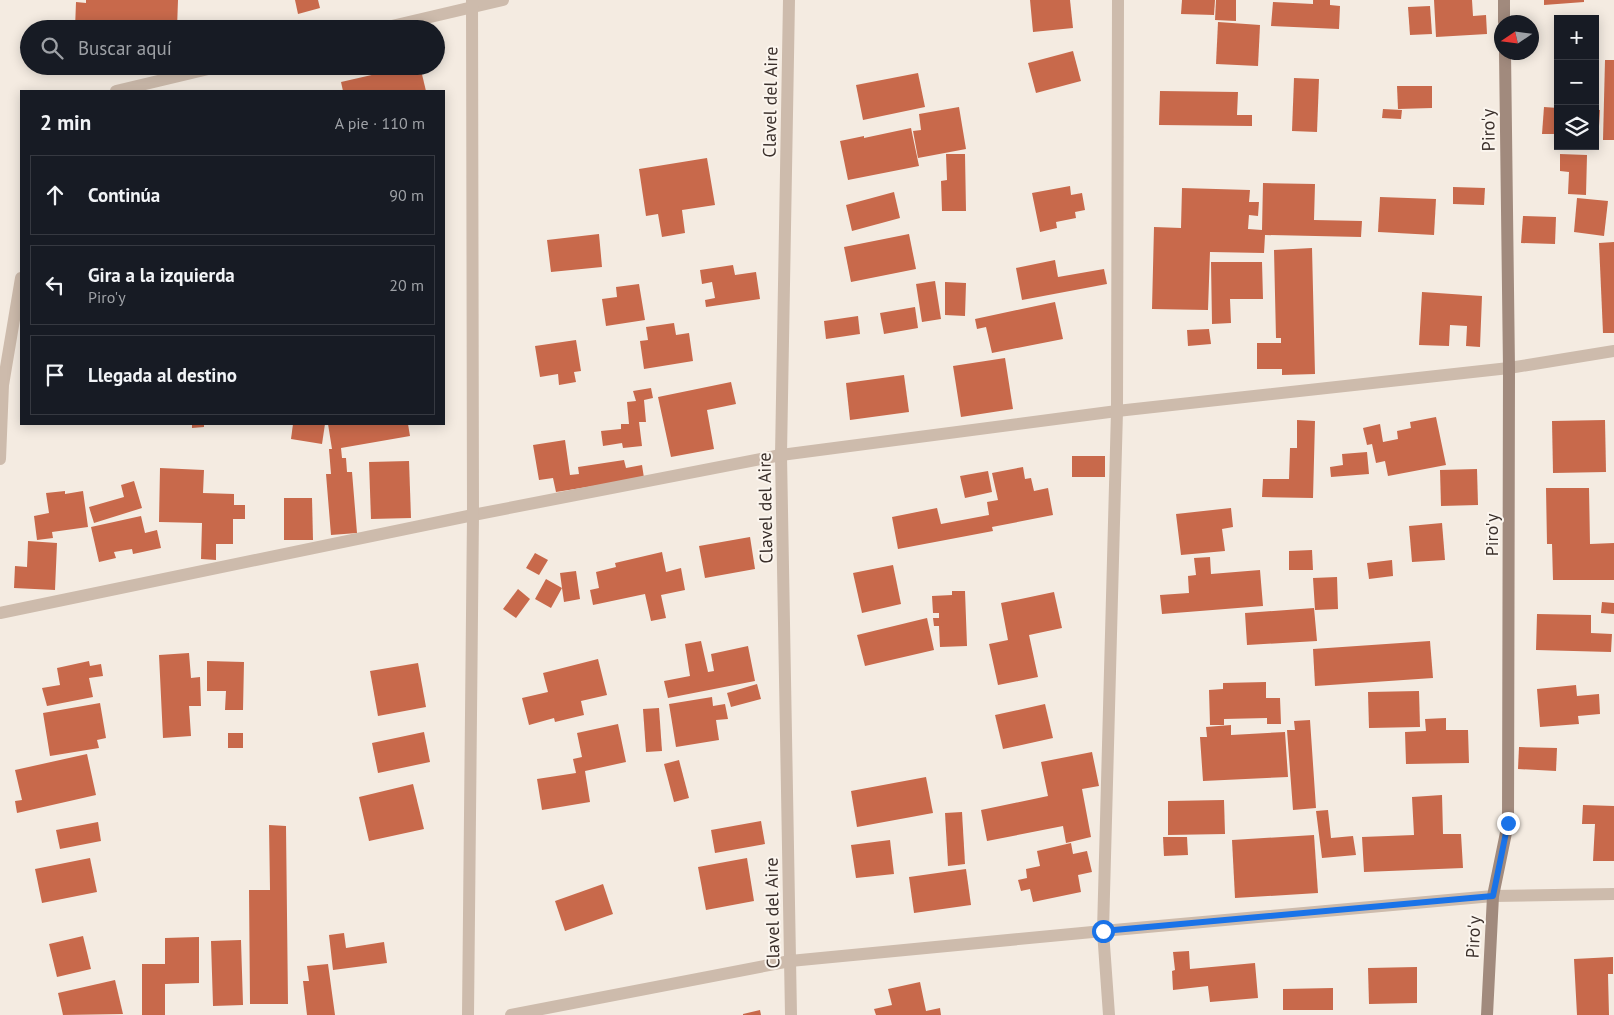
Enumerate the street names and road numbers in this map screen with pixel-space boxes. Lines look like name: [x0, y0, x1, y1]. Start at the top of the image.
street label: Clavel del Aire: [758, 46, 782, 158]
street label: Piro'y: [1476, 108, 1500, 151]
street label: Clavel del Aire: [753, 452, 777, 564]
street label: Piro'y: [1480, 513, 1503, 556]
street label: Clavel del Aire: [760, 857, 784, 969]
street label: Piro'y: [1460, 915, 1486, 959]

